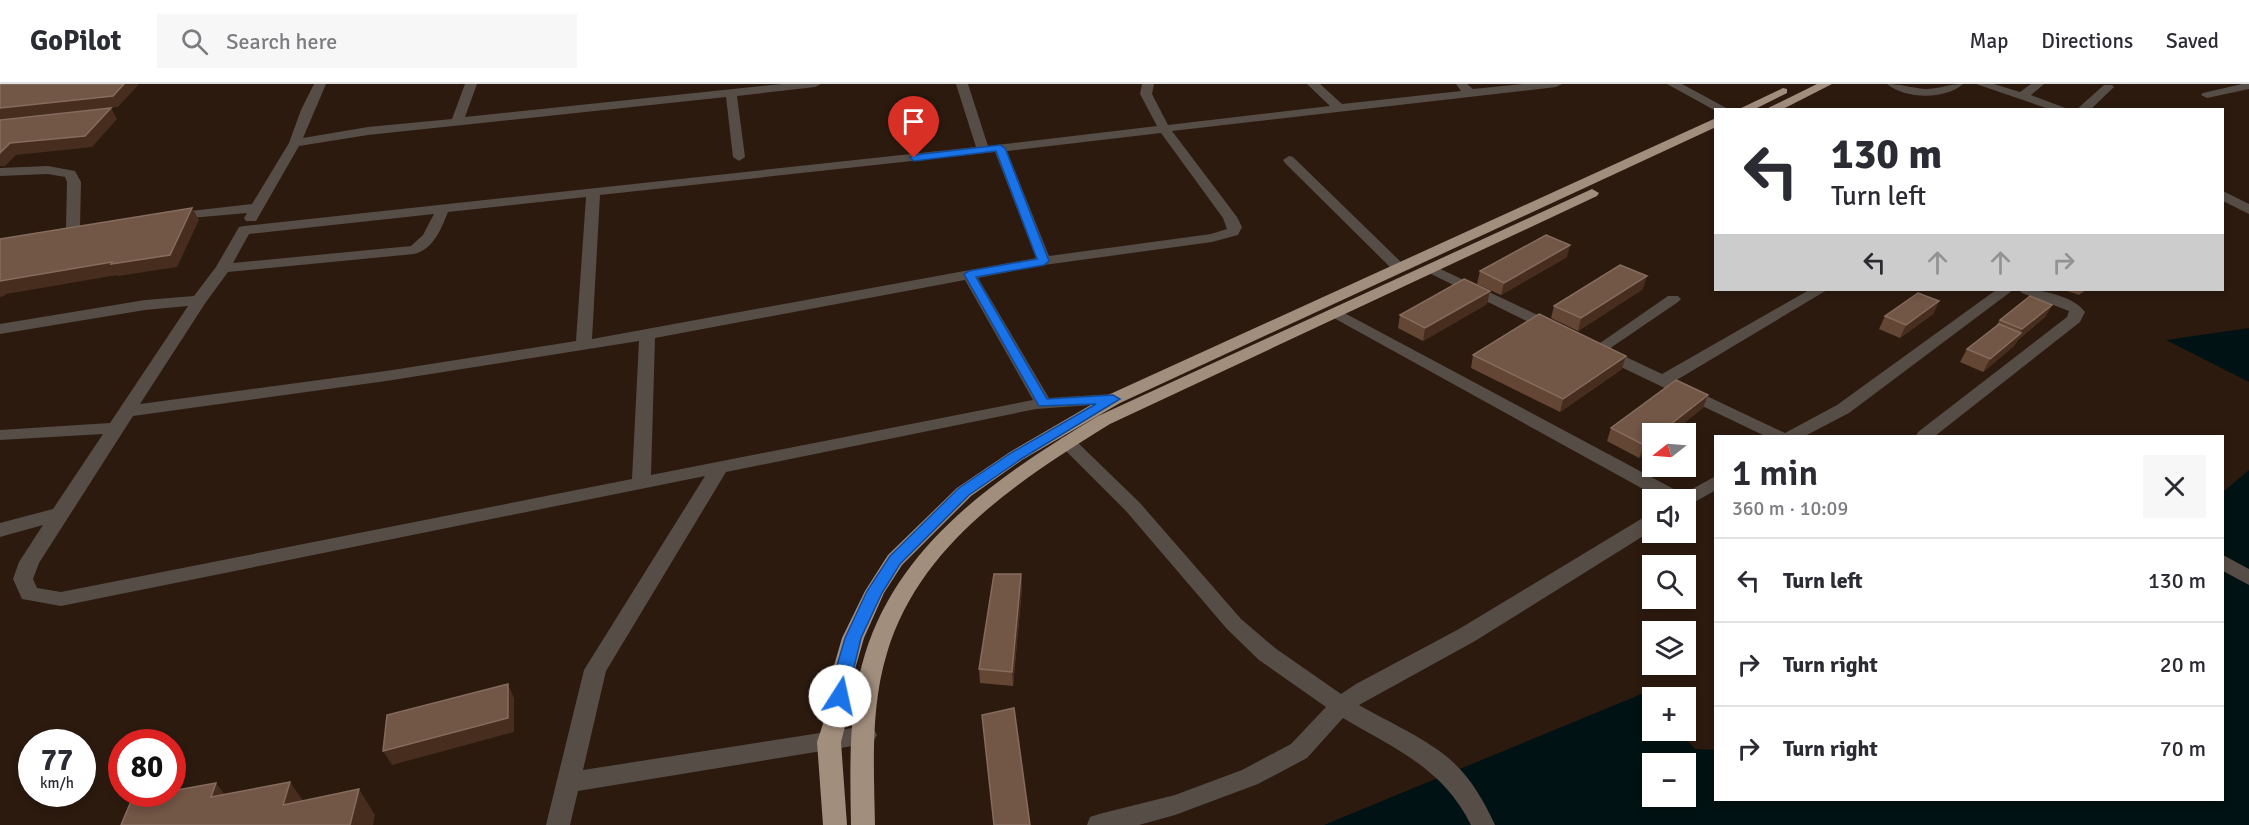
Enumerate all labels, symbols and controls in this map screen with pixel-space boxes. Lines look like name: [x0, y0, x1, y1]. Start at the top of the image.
search box: [157, 14, 577, 68]
text: GoPilot: [30, 24, 121, 58]
icon: search: [178, 25, 211, 58]
text: Search here: [226, 28, 337, 55]
text: Map: [1970, 28, 2008, 54]
text: Directions: [2041, 28, 2133, 54]
text: Saved: [2166, 28, 2219, 54]
pin: [888, 96, 939, 158]
icon: arrive: [897, 105, 930, 138]
text: 130 m: [1831, 129, 1942, 180]
icon: left: [1732, 132, 1810, 210]
text: Turn left: [1831, 180, 1926, 213]
icon: left: [1858, 246, 1891, 279]
icon: ahead: [1921, 246, 1954, 279]
icon: ahead: [1984, 246, 2017, 279]
icon: right: [2047, 246, 2080, 279]
north arrow: [1642, 423, 1696, 477]
map controls: [1642, 423, 1696, 807]
text: 1 min: [1732, 451, 1818, 496]
button: close: [2143, 455, 2206, 518]
button: sound: [1642, 489, 1696, 543]
text: 360 m · 10:09: [1732, 496, 1848, 521]
button: search: [1642, 555, 1696, 609]
icon: left: [1732, 564, 1765, 597]
text: Turn left: [1783, 567, 1863, 594]
text: 130 m: [2148, 567, 2206, 594]
button: layers: [1642, 621, 1696, 675]
icon: right: [1732, 648, 1765, 681]
text: Turn right: [1783, 651, 1878, 678]
text: 20 m: [2160, 651, 2206, 678]
position arrow: [808, 664, 872, 728]
button: +: [1642, 687, 1696, 741]
speed limit sign: 80: [108, 729, 186, 807]
icon: right: [1732, 732, 1765, 765]
text: Turn right: [1783, 735, 1878, 762]
text: 70 m: [2160, 735, 2206, 762]
text: 77: [41, 742, 73, 779]
button: −: [1642, 753, 1696, 807]
text: km/h: [40, 774, 74, 792]

